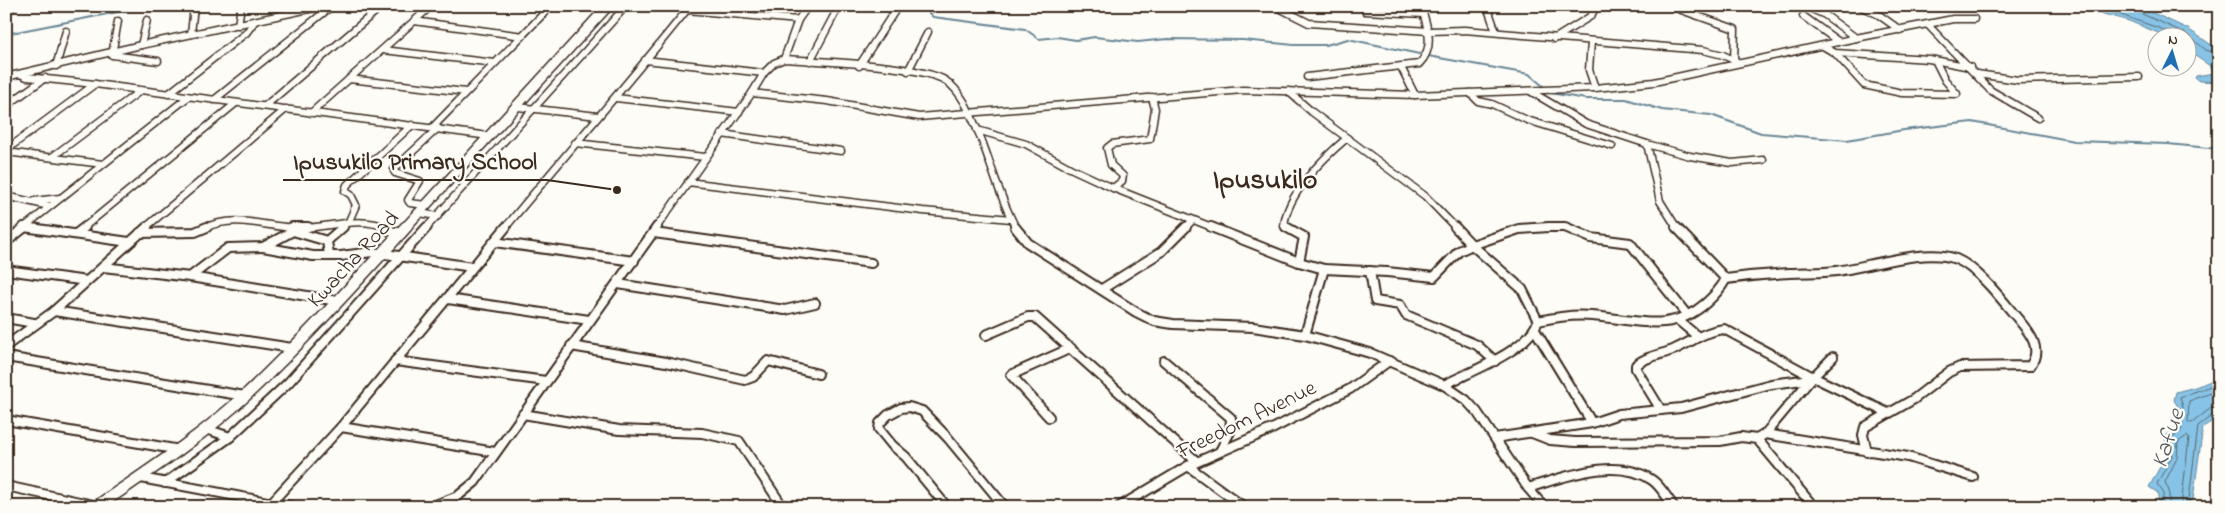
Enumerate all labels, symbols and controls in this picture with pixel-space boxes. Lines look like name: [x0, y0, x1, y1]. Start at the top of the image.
north arrow: [2148, 28, 2198, 78]
text: N: [2167, 30, 2179, 51]
callout: Ipusukilo Primary School: [283, 141, 547, 180]
text: Ipusukilo Primary School: [293, 146, 537, 182]
district label: Ipusukilo: [1213, 161, 1317, 202]
street label: Kwacha Road: [301, 204, 408, 316]
street label: Freedom Avenue: [1171, 373, 1322, 469]
water label: Kafue: [2143, 404, 2196, 473]

